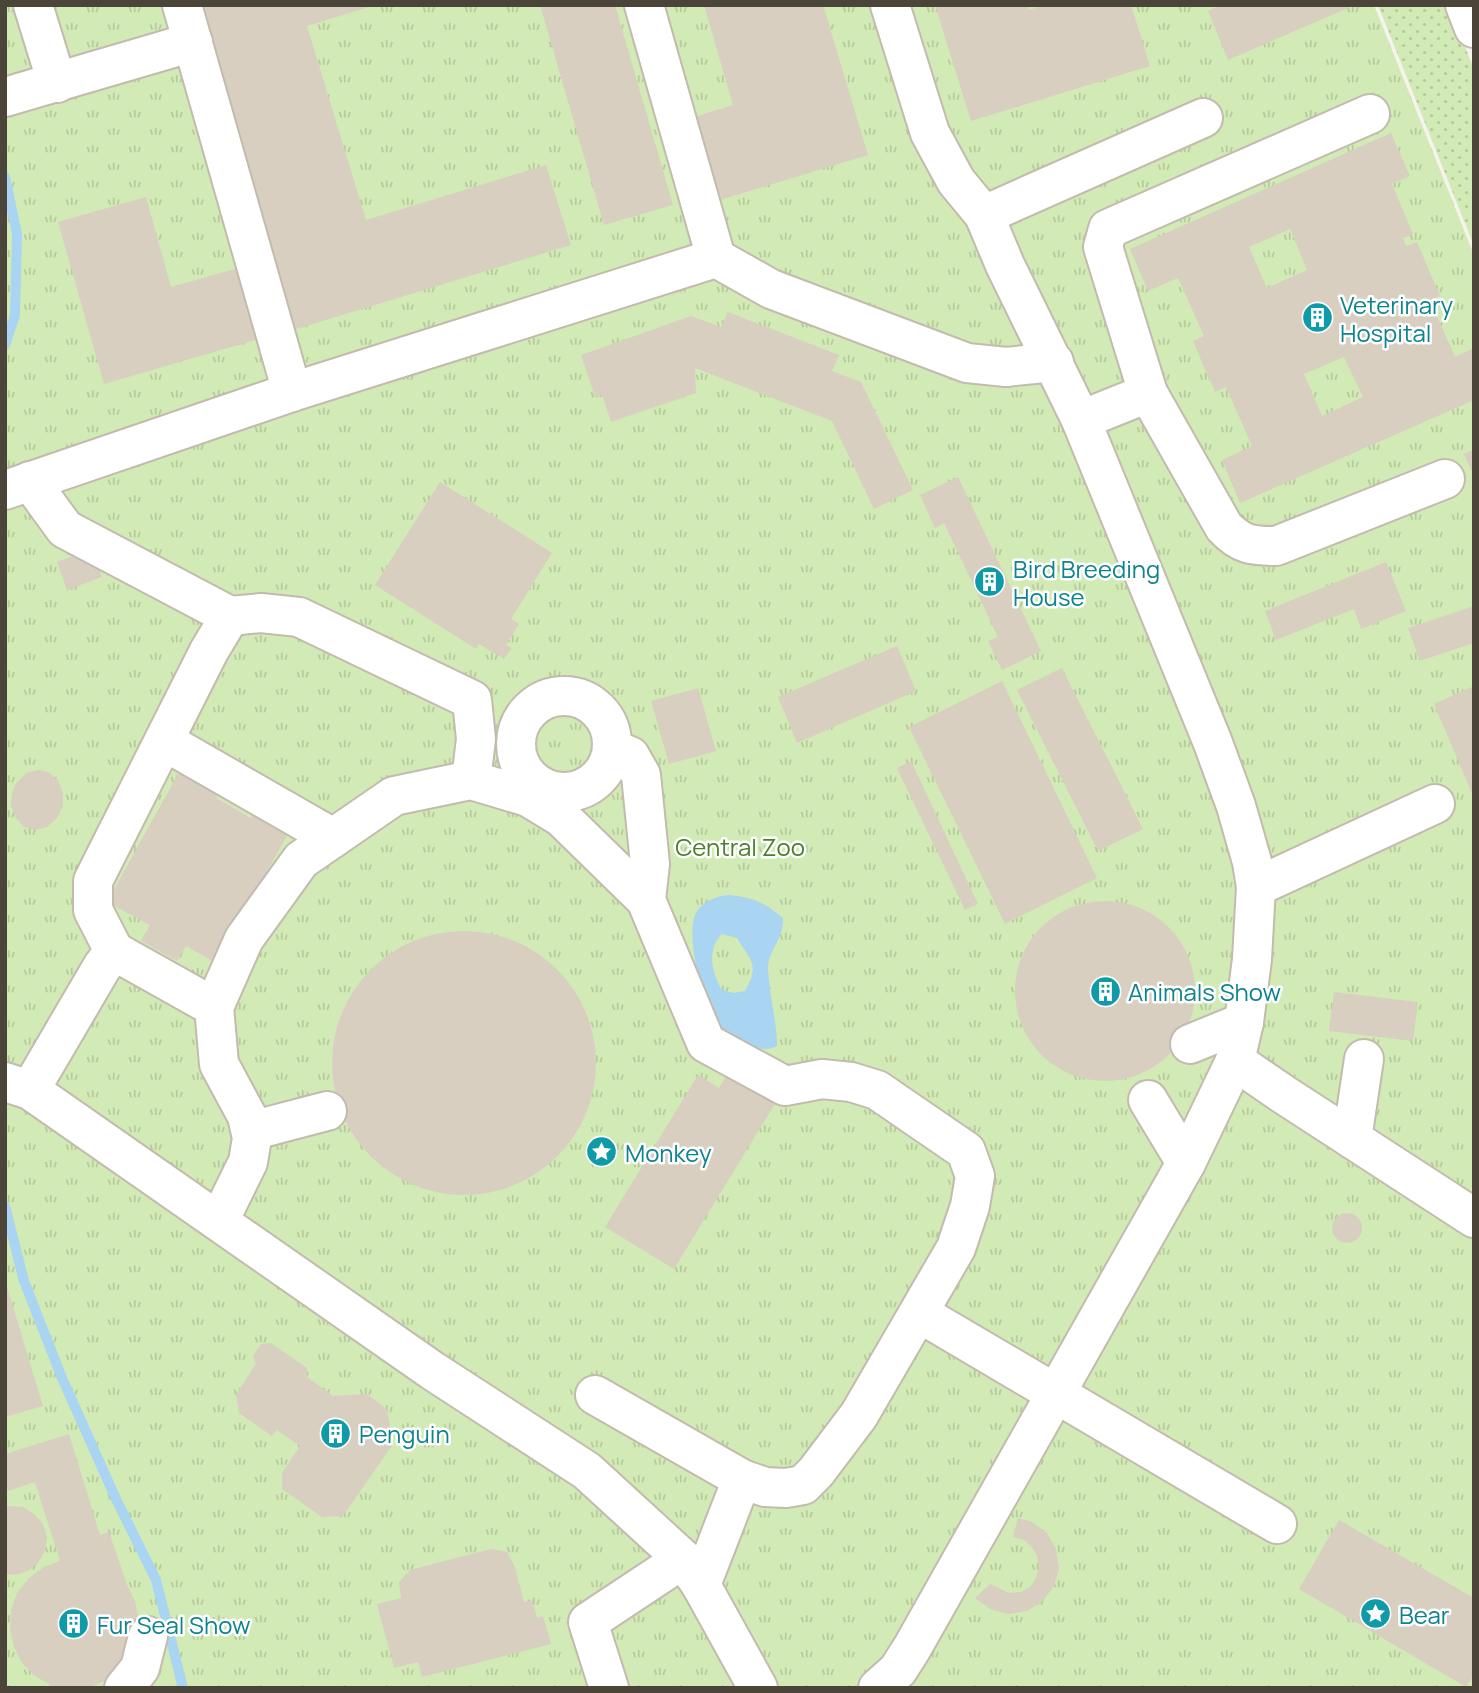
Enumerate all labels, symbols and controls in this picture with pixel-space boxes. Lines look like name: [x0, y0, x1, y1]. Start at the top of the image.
place label: Veterinary Hospital: [1340, 288, 1454, 349]
building icon: Veterinary Hospital: [1300, 301, 1334, 335]
place label: Bird Breeding House: [1013, 552, 1160, 613]
building icon: Bird Breeding House: [973, 565, 1007, 599]
park label: Central Zoo: [675, 830, 805, 863]
building icon: Animals Show: [1088, 974, 1122, 1008]
place label: Animals Show: [1128, 975, 1281, 1008]
place icon: Monkey: [585, 1135, 619, 1169]
place label: Monkey: [625, 1136, 712, 1169]
building icon: Penguin: [319, 1416, 353, 1450]
place label: Penguin: [359, 1417, 450, 1450]
place icon: Bear: [1359, 1597, 1393, 1631]
place label: Bear: [1399, 1598, 1450, 1631]
building icon: Fur Seal Show: [57, 1607, 91, 1641]
place label: Fur Seal Show: [97, 1608, 250, 1641]

